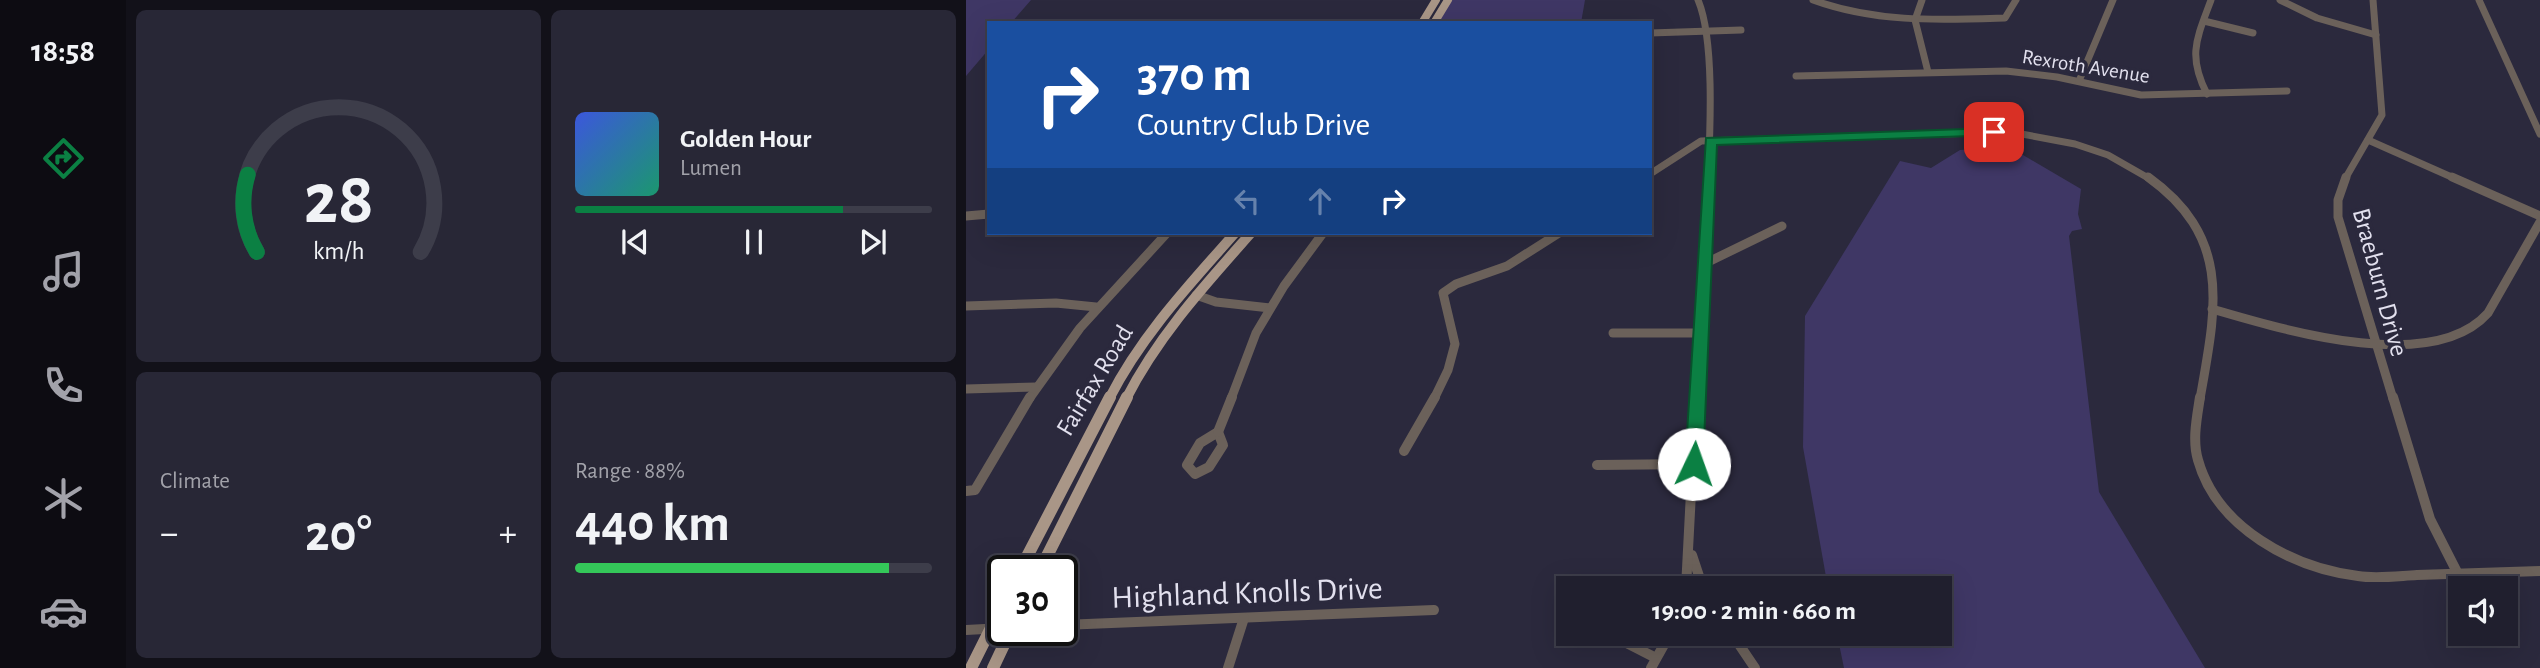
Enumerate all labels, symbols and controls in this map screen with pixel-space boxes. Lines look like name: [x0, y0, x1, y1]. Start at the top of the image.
text: 18:58: [31, 35, 95, 67]
street label: Rexroth Avenue: [2021, 46, 2151, 87]
icon: right: [1022, 49, 1113, 140]
text: 370 m: [1137, 51, 1252, 100]
pin: [1964, 102, 2024, 162]
text: Country Club Drive: [1137, 109, 1370, 141]
icon: arrive: [1975, 113, 2013, 151]
text: Golden Hour: [680, 126, 811, 152]
icon: directions: [39, 134, 88, 183]
text: Lumen: [680, 157, 742, 180]
text: 28: [303, 165, 374, 238]
icon: left: [1228, 182, 1266, 220]
icon: ahead: [1301, 182, 1339, 220]
icon: right: [1374, 182, 1412, 220]
street label: Braeburn Drive: [2348, 205, 2412, 359]
icon: previous: [616, 223, 654, 261]
icon: pause: [735, 223, 773, 261]
icon: next: [854, 223, 892, 261]
text: km/h: [313, 239, 364, 264]
icon: music: [39, 247, 88, 296]
street label: Fairfax Road: [1052, 321, 1138, 440]
icon: phone: [39, 361, 88, 410]
position arrow: [1657, 427, 1731, 501]
text: Range · 88%: [575, 460, 685, 483]
text: Climate: [160, 470, 230, 493]
icon: climate: [39, 474, 88, 523]
text: 440 km: [575, 498, 730, 550]
text: 20°: [305, 508, 372, 560]
text: −: [160, 515, 178, 553]
text: +: [499, 515, 517, 553]
speed limit sign: 30: [987, 555, 1078, 646]
street label: Highland Knolls Drive: [1111, 572, 1383, 614]
map controls: [2448, 576, 2518, 646]
button: sound: [2448, 576, 2518, 646]
icon: car: [39, 587, 88, 636]
text: 19:00 · 2 min · 660 m: [1652, 598, 1856, 624]

